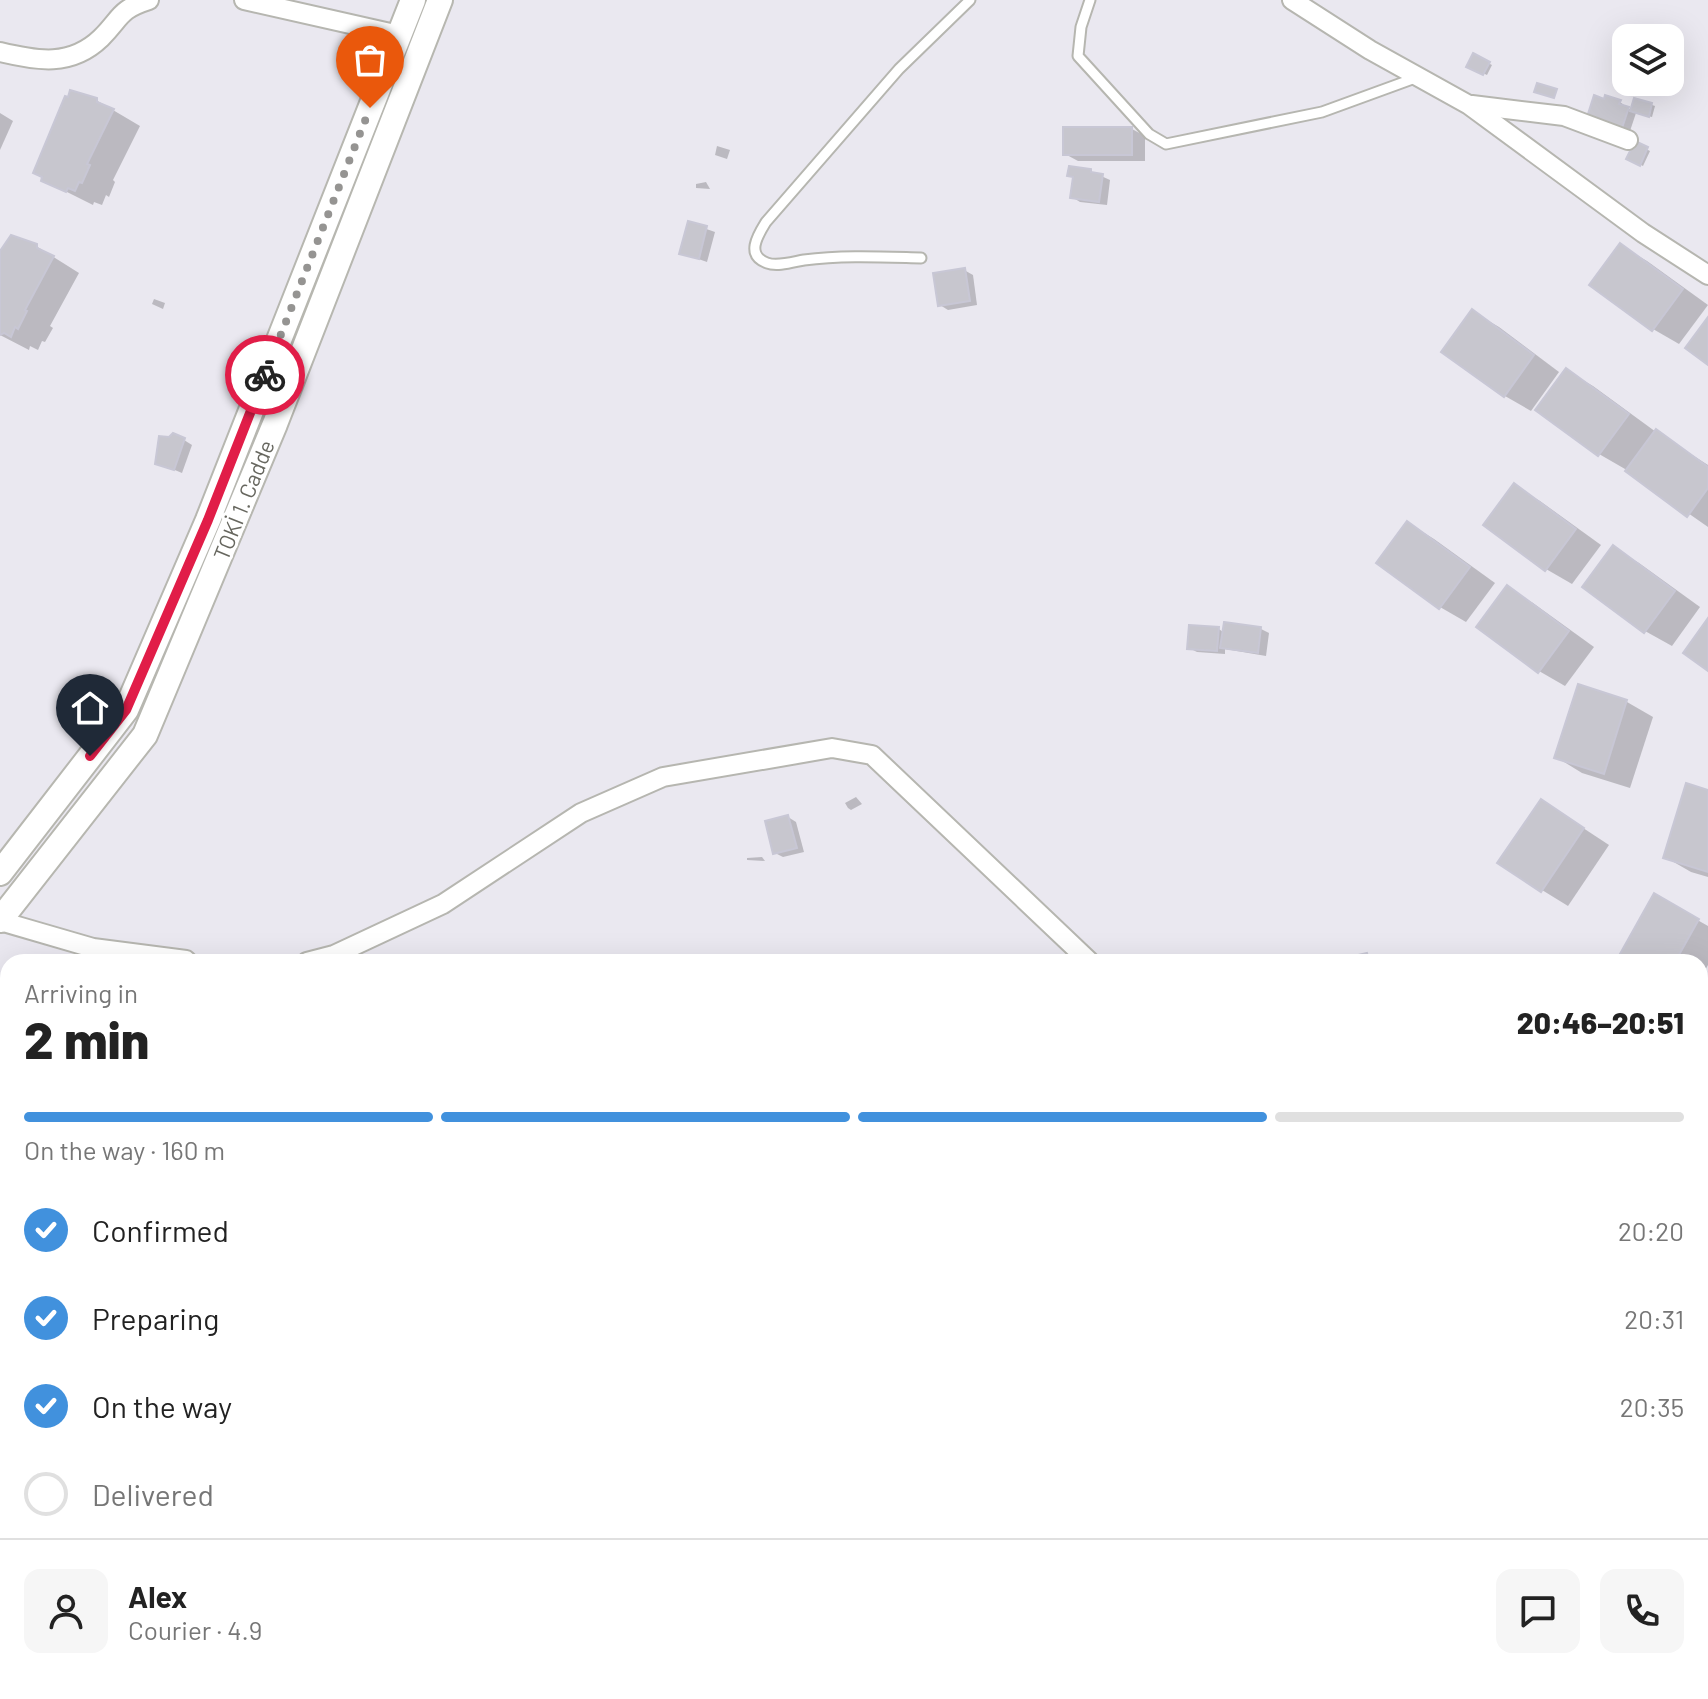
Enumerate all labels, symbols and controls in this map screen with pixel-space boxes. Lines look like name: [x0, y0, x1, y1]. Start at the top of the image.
map controls: [1612, 24, 1684, 96]
button: layers: [1612, 24, 1684, 96]
pin: [336, 26, 404, 108]
icon: bag: [348, 38, 392, 82]
courier: [225, 335, 305, 415]
icon: bike: [243, 353, 287, 397]
street label: TOKİ 1. Cadde: [207, 436, 279, 563]
pin: [56, 674, 124, 756]
icon: home: [68, 686, 112, 730]
text: Arriving in: [24, 977, 138, 1008]
text: 20:46–20:51: [1517, 1004, 1684, 1040]
text: 2 min: [24, 1007, 149, 1069]
text: On the way · 160 m: [24, 1134, 225, 1165]
icon: check: [24, 1208, 68, 1252]
text: Confirmed: [92, 1212, 229, 1248]
text: 20:20: [1618, 1215, 1684, 1246]
icon: check: [24, 1296, 68, 1340]
text: Preparing: [92, 1300, 219, 1336]
text: 20:31: [1624, 1303, 1684, 1334]
icon: check: [24, 1384, 68, 1428]
text: On the way: [92, 1388, 232, 1424]
text: 20:35: [1620, 1391, 1684, 1422]
text: Delivered: [92, 1476, 214, 1512]
button: person: [24, 1569, 108, 1653]
button: chat: [1496, 1569, 1580, 1653]
button: phone: [1600, 1569, 1684, 1653]
text: Alex: [128, 1578, 187, 1614]
text: Courier · 4.9: [128, 1614, 262, 1645]

